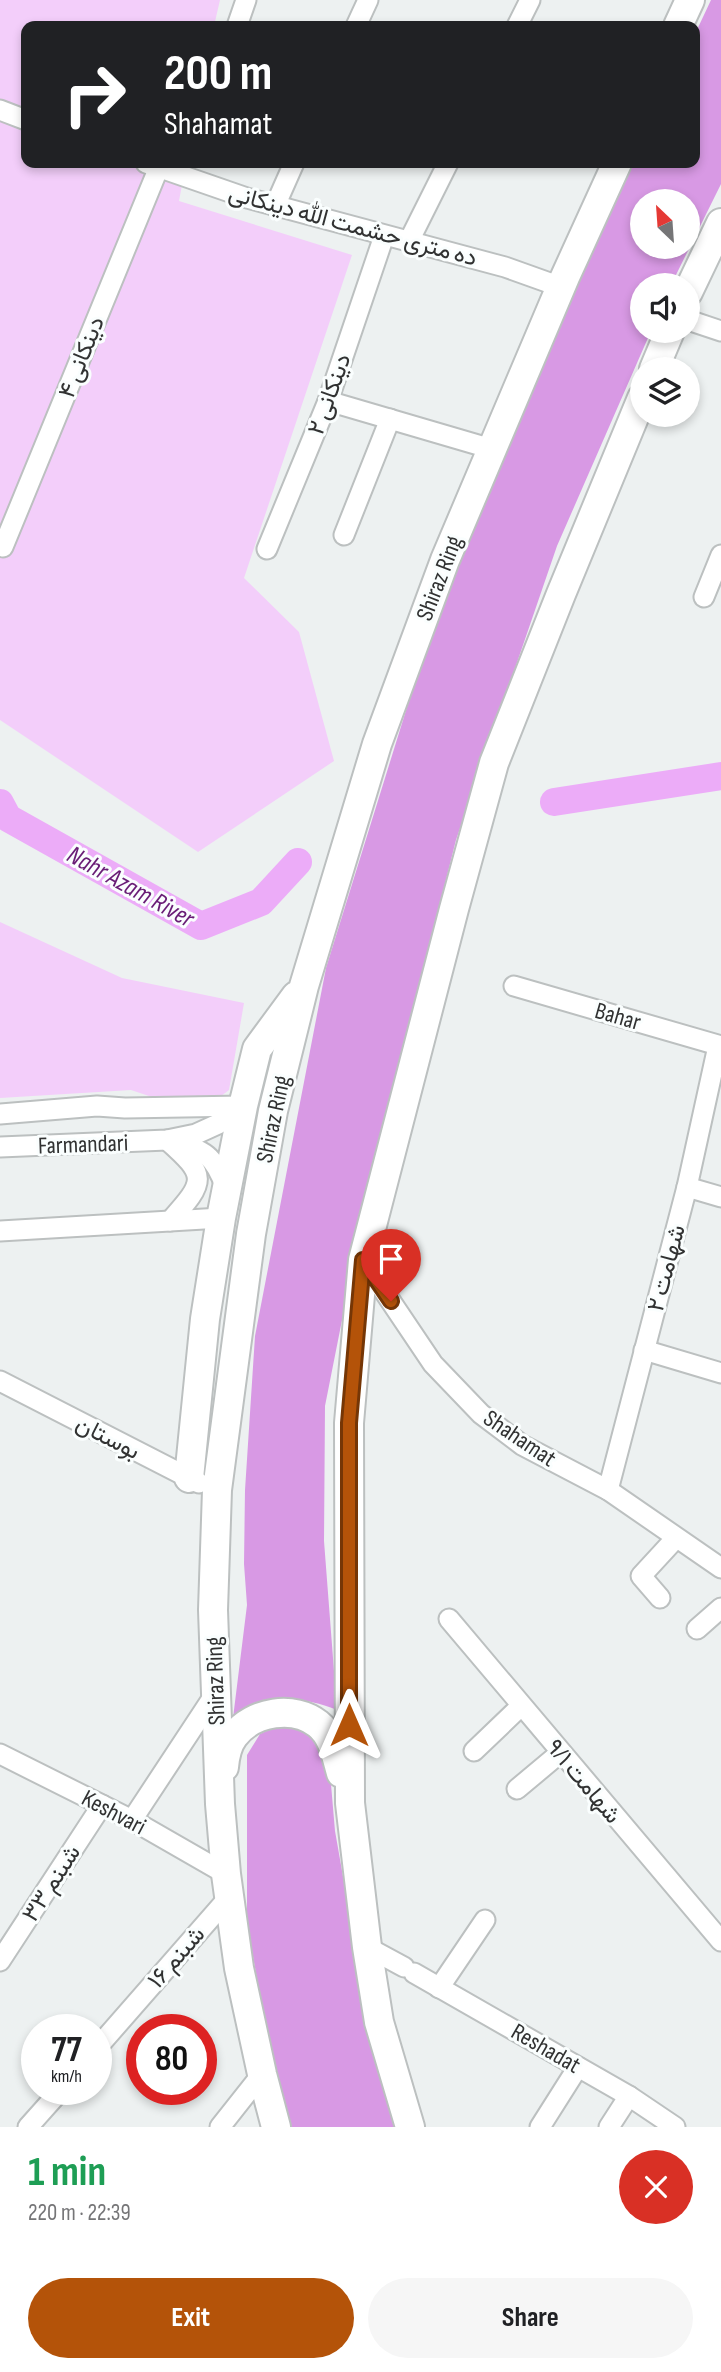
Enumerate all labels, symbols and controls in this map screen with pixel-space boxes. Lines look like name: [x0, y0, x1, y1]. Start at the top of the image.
text: 200 m: [164, 45, 272, 104]
icon: right: [49, 49, 140, 140]
text: Shahamat: [164, 105, 272, 144]
street label: ده متری حشمت الله دینکانی: [225, 178, 480, 273]
north arrow: [630, 189, 700, 259]
map controls: [630, 189, 700, 427]
button: sound: [630, 273, 700, 343]
street label: ۴ دینکانی: [52, 312, 111, 402]
street label: ۲ دینکانی: [301, 350, 358, 439]
button: layers: [630, 357, 700, 427]
street label: Shiraz Ring: [410, 532, 469, 625]
water label: Nahr Azam River: [61, 840, 201, 936]
street label: Bahar: [592, 996, 644, 1037]
street label: Shiraz Ring: [250, 1073, 297, 1165]
street label: Farmandari: [37, 1128, 129, 1161]
street label: ۲ شهامت: [641, 1222, 692, 1315]
pin: [361, 1229, 421, 1301]
icon: arrive: [372, 1240, 410, 1278]
street label: Shahamat: [478, 1404, 562, 1473]
street label: بوستان: [71, 1409, 145, 1466]
street label: Shiraz Ring: [199, 1636, 232, 1726]
position arrow: [312, 1688, 386, 1762]
street label: ۹/۱ شهامت: [540, 1733, 627, 1830]
street label: Keshvari: [77, 1784, 151, 1841]
street label: ۳۳ شبنم: [16, 1839, 88, 1928]
street label: ۱۶ شبنم: [141, 1920, 212, 1995]
speed limit sign: 80: [126, 2014, 217, 2105]
street label: Reshadat: [506, 2017, 586, 2080]
text: 77: [51, 2029, 82, 2072]
text: km/h: [51, 2066, 82, 2087]
text: 1 min: [28, 2147, 106, 2198]
button: close: [619, 2150, 693, 2224]
text: 220 m · 22:39: [28, 2199, 131, 2227]
button: Exit: [28, 2278, 354, 2358]
button: Share: [368, 2278, 693, 2358]

